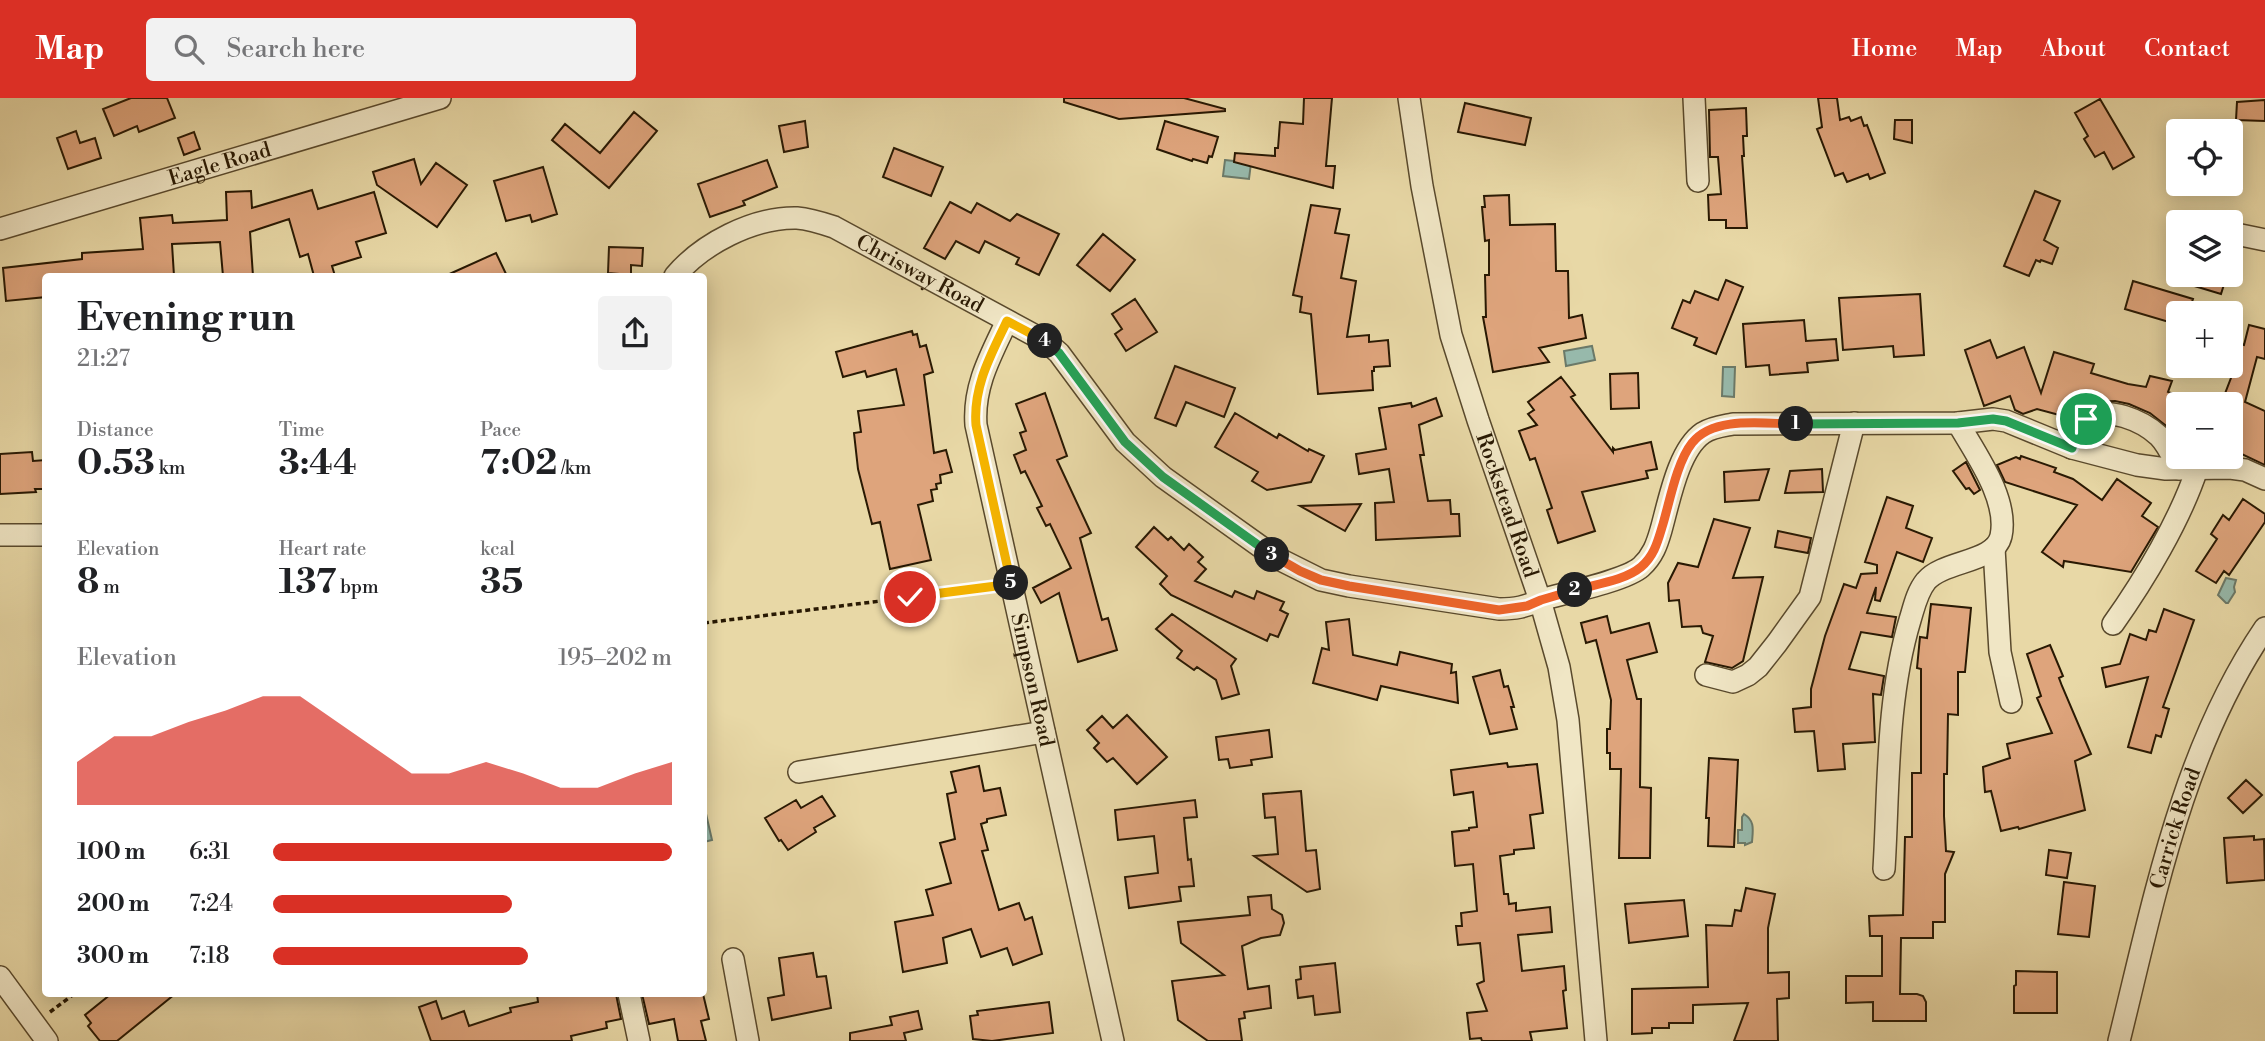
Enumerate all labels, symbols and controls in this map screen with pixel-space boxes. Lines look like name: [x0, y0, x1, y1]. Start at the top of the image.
search box: [146, 18, 636, 81]
text: Map: [35, 29, 104, 70]
icon: search: [170, 30, 208, 68]
text: Search here: [226, 33, 365, 65]
text: Home: [1852, 34, 1917, 64]
text: Map: [1955, 34, 2003, 64]
text: About: [2041, 34, 2106, 64]
text: Contact: [2144, 34, 2230, 64]
map controls: [2166, 119, 2243, 469]
button: locate: [2166, 119, 2243, 196]
street label: Eagle Road: [165, 137, 274, 192]
button: layers: [2166, 210, 2243, 287]
street label: Chrisway Road: [851, 229, 988, 319]
text: Evening run: [77, 295, 295, 342]
button: share: [598, 296, 672, 370]
button: +: [2166, 301, 2243, 378]
pin: 4: [1028, 324, 1062, 358]
text: 4: [1038, 328, 1051, 352]
text: 21:27: [77, 345, 130, 373]
pin: [2056, 389, 2116, 449]
button: −: [2166, 392, 2243, 469]
icon: arrive: [2067, 400, 2105, 438]
pin: 1: [1778, 406, 1814, 442]
text: 1: [1791, 411, 1800, 435]
text: Distance: [77, 418, 154, 442]
text: Time: [279, 418, 324, 442]
text: Pace: [480, 418, 521, 442]
street label: Rockstead Road: [1469, 430, 1543, 581]
text: 0.53: [77, 442, 155, 485]
text: 3:44: [279, 442, 357, 485]
text: 7:02: [480, 442, 557, 485]
text: km: [155, 456, 185, 480]
text: /km: [557, 456, 591, 480]
text: Elevation: [77, 537, 159, 561]
text: Heart rate: [279, 537, 366, 561]
text: kcal: [480, 537, 515, 561]
pin: 3: [1254, 538, 1290, 573]
text: 3: [1266, 542, 1277, 566]
text: 8: [77, 561, 99, 604]
text: 137: [279, 561, 336, 604]
text: 35: [480, 561, 523, 604]
pin: 5: [993, 566, 1028, 601]
pin: [880, 567, 940, 627]
text: 5: [1005, 570, 1016, 594]
pin: 2: [1558, 573, 1592, 608]
text: m: [99, 575, 120, 599]
text: bpm: [336, 575, 379, 599]
text: 2: [1569, 577, 1580, 601]
icon: check: [891, 578, 929, 616]
street label: Simpson Road: [1004, 611, 1059, 749]
text: Elevation: [77, 644, 177, 672]
text: 195–202 m: [558, 644, 672, 672]
street label: Carrick Road: [2145, 764, 2207, 892]
text: 100 m: [77, 838, 145, 866]
text: 6:31: [189, 838, 230, 866]
text: 200 m: [77, 890, 149, 918]
text: 7:24: [189, 890, 233, 918]
text: 300 m: [77, 942, 149, 970]
text: 7:18: [189, 942, 230, 970]

